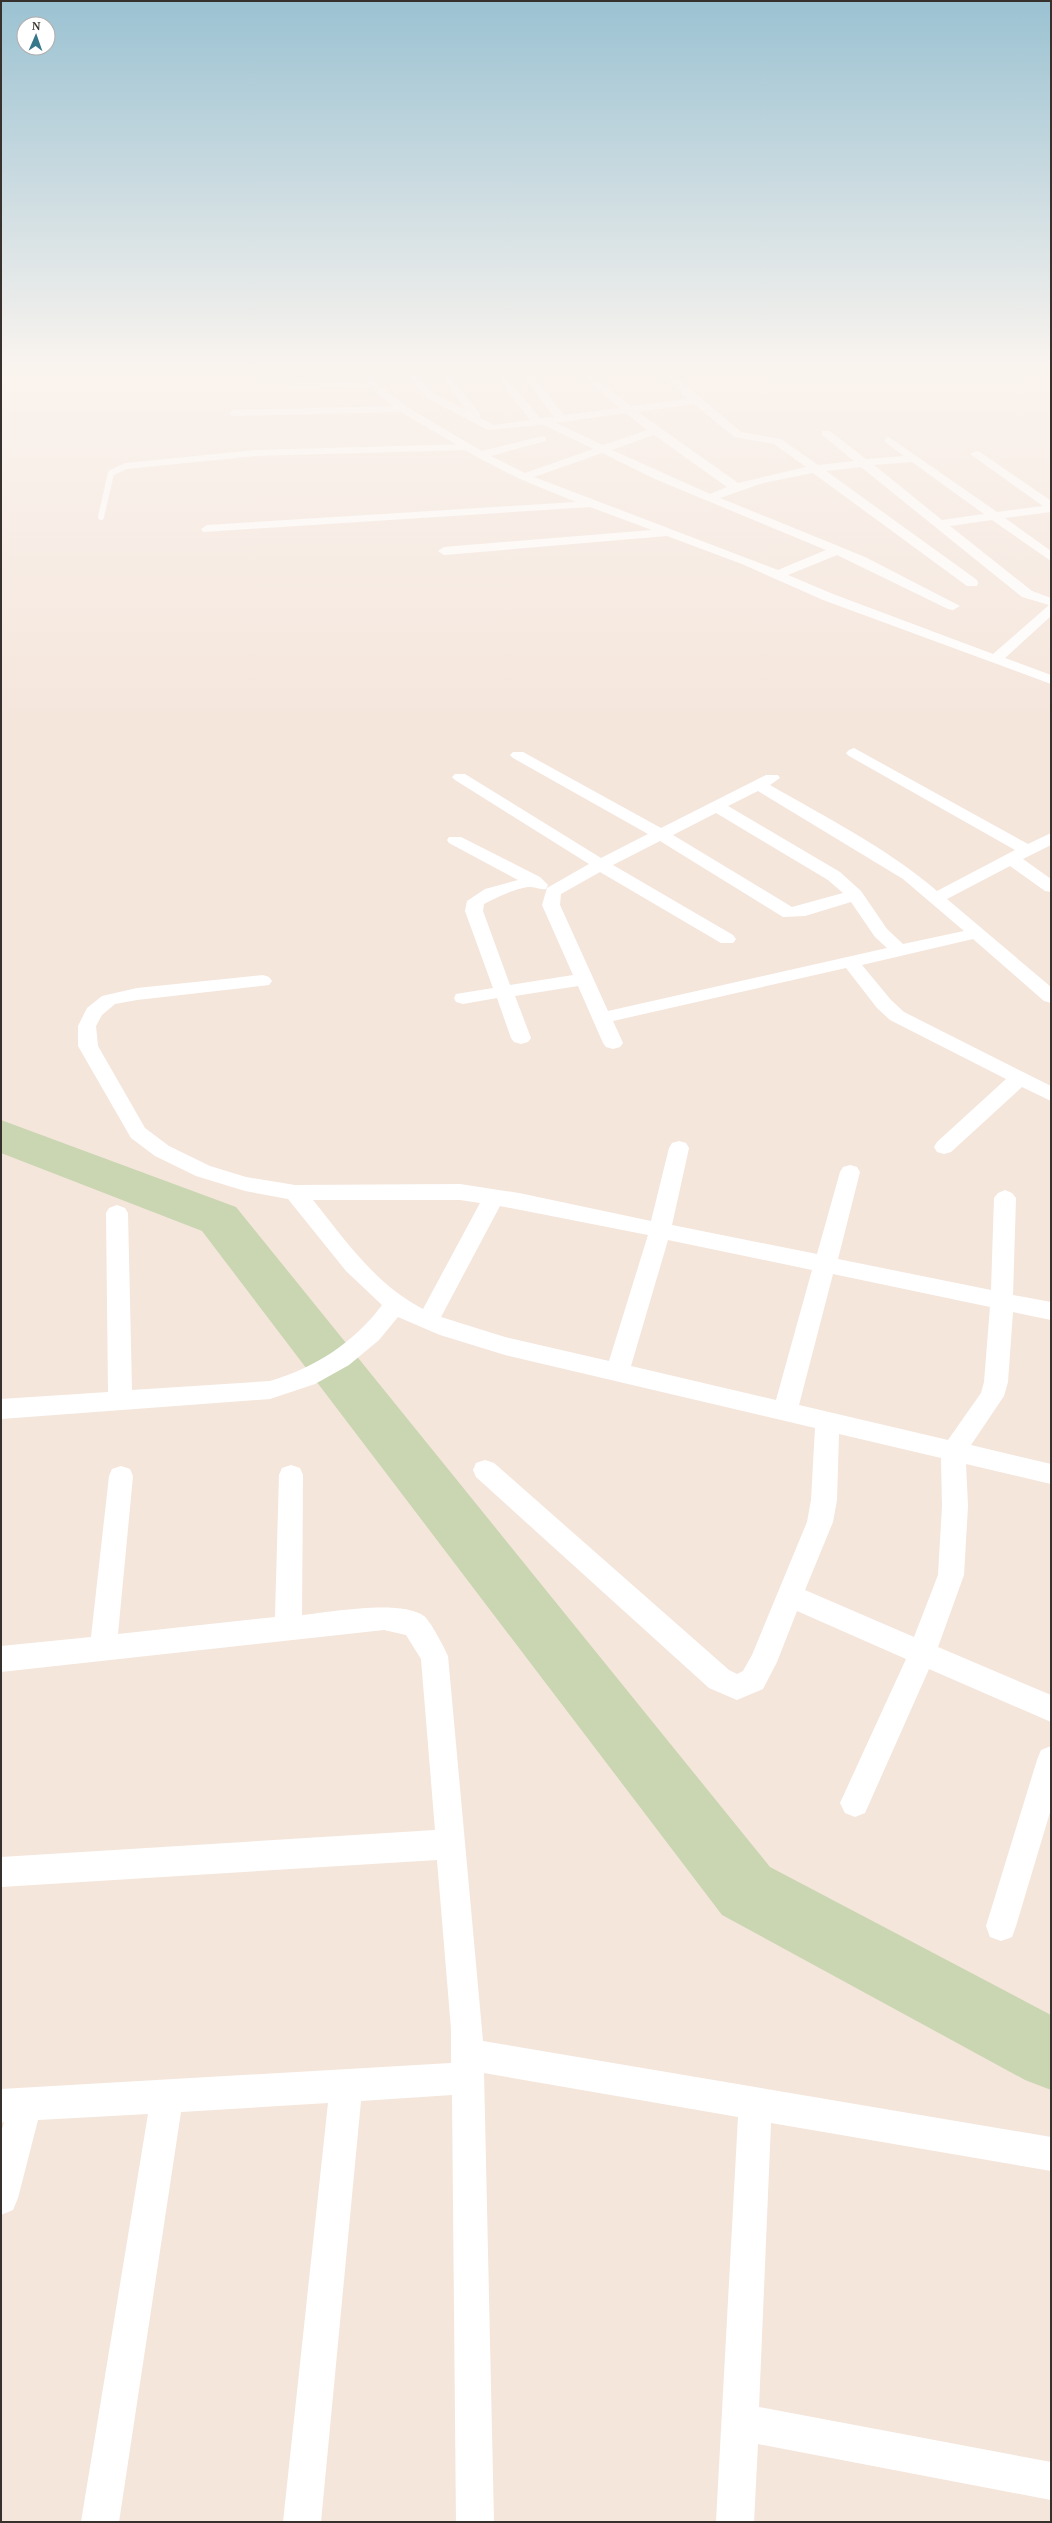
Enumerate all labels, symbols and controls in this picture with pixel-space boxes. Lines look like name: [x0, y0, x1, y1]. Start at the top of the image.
north arrow: [16, 16, 56, 56]
text: N: [32, 19, 41, 33]

